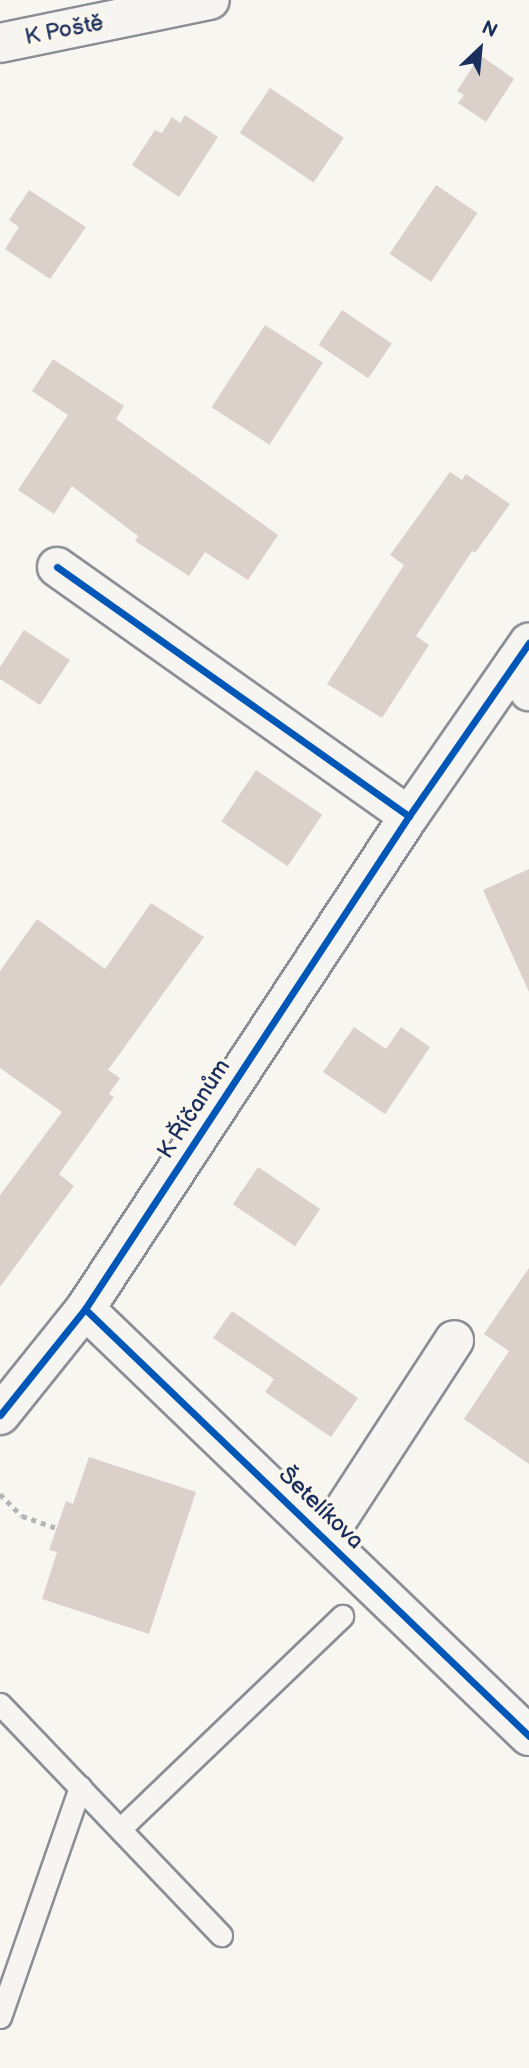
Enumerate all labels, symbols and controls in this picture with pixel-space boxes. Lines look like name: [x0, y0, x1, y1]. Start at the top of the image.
street label: K Poště: [22, 9, 106, 51]
north arrow: [445, 14, 515, 84]
text: N: [478, 16, 501, 43]
street label: K Říčanům: [152, 1054, 236, 1164]
street label: Šetelíkova: [273, 1461, 369, 1555]

